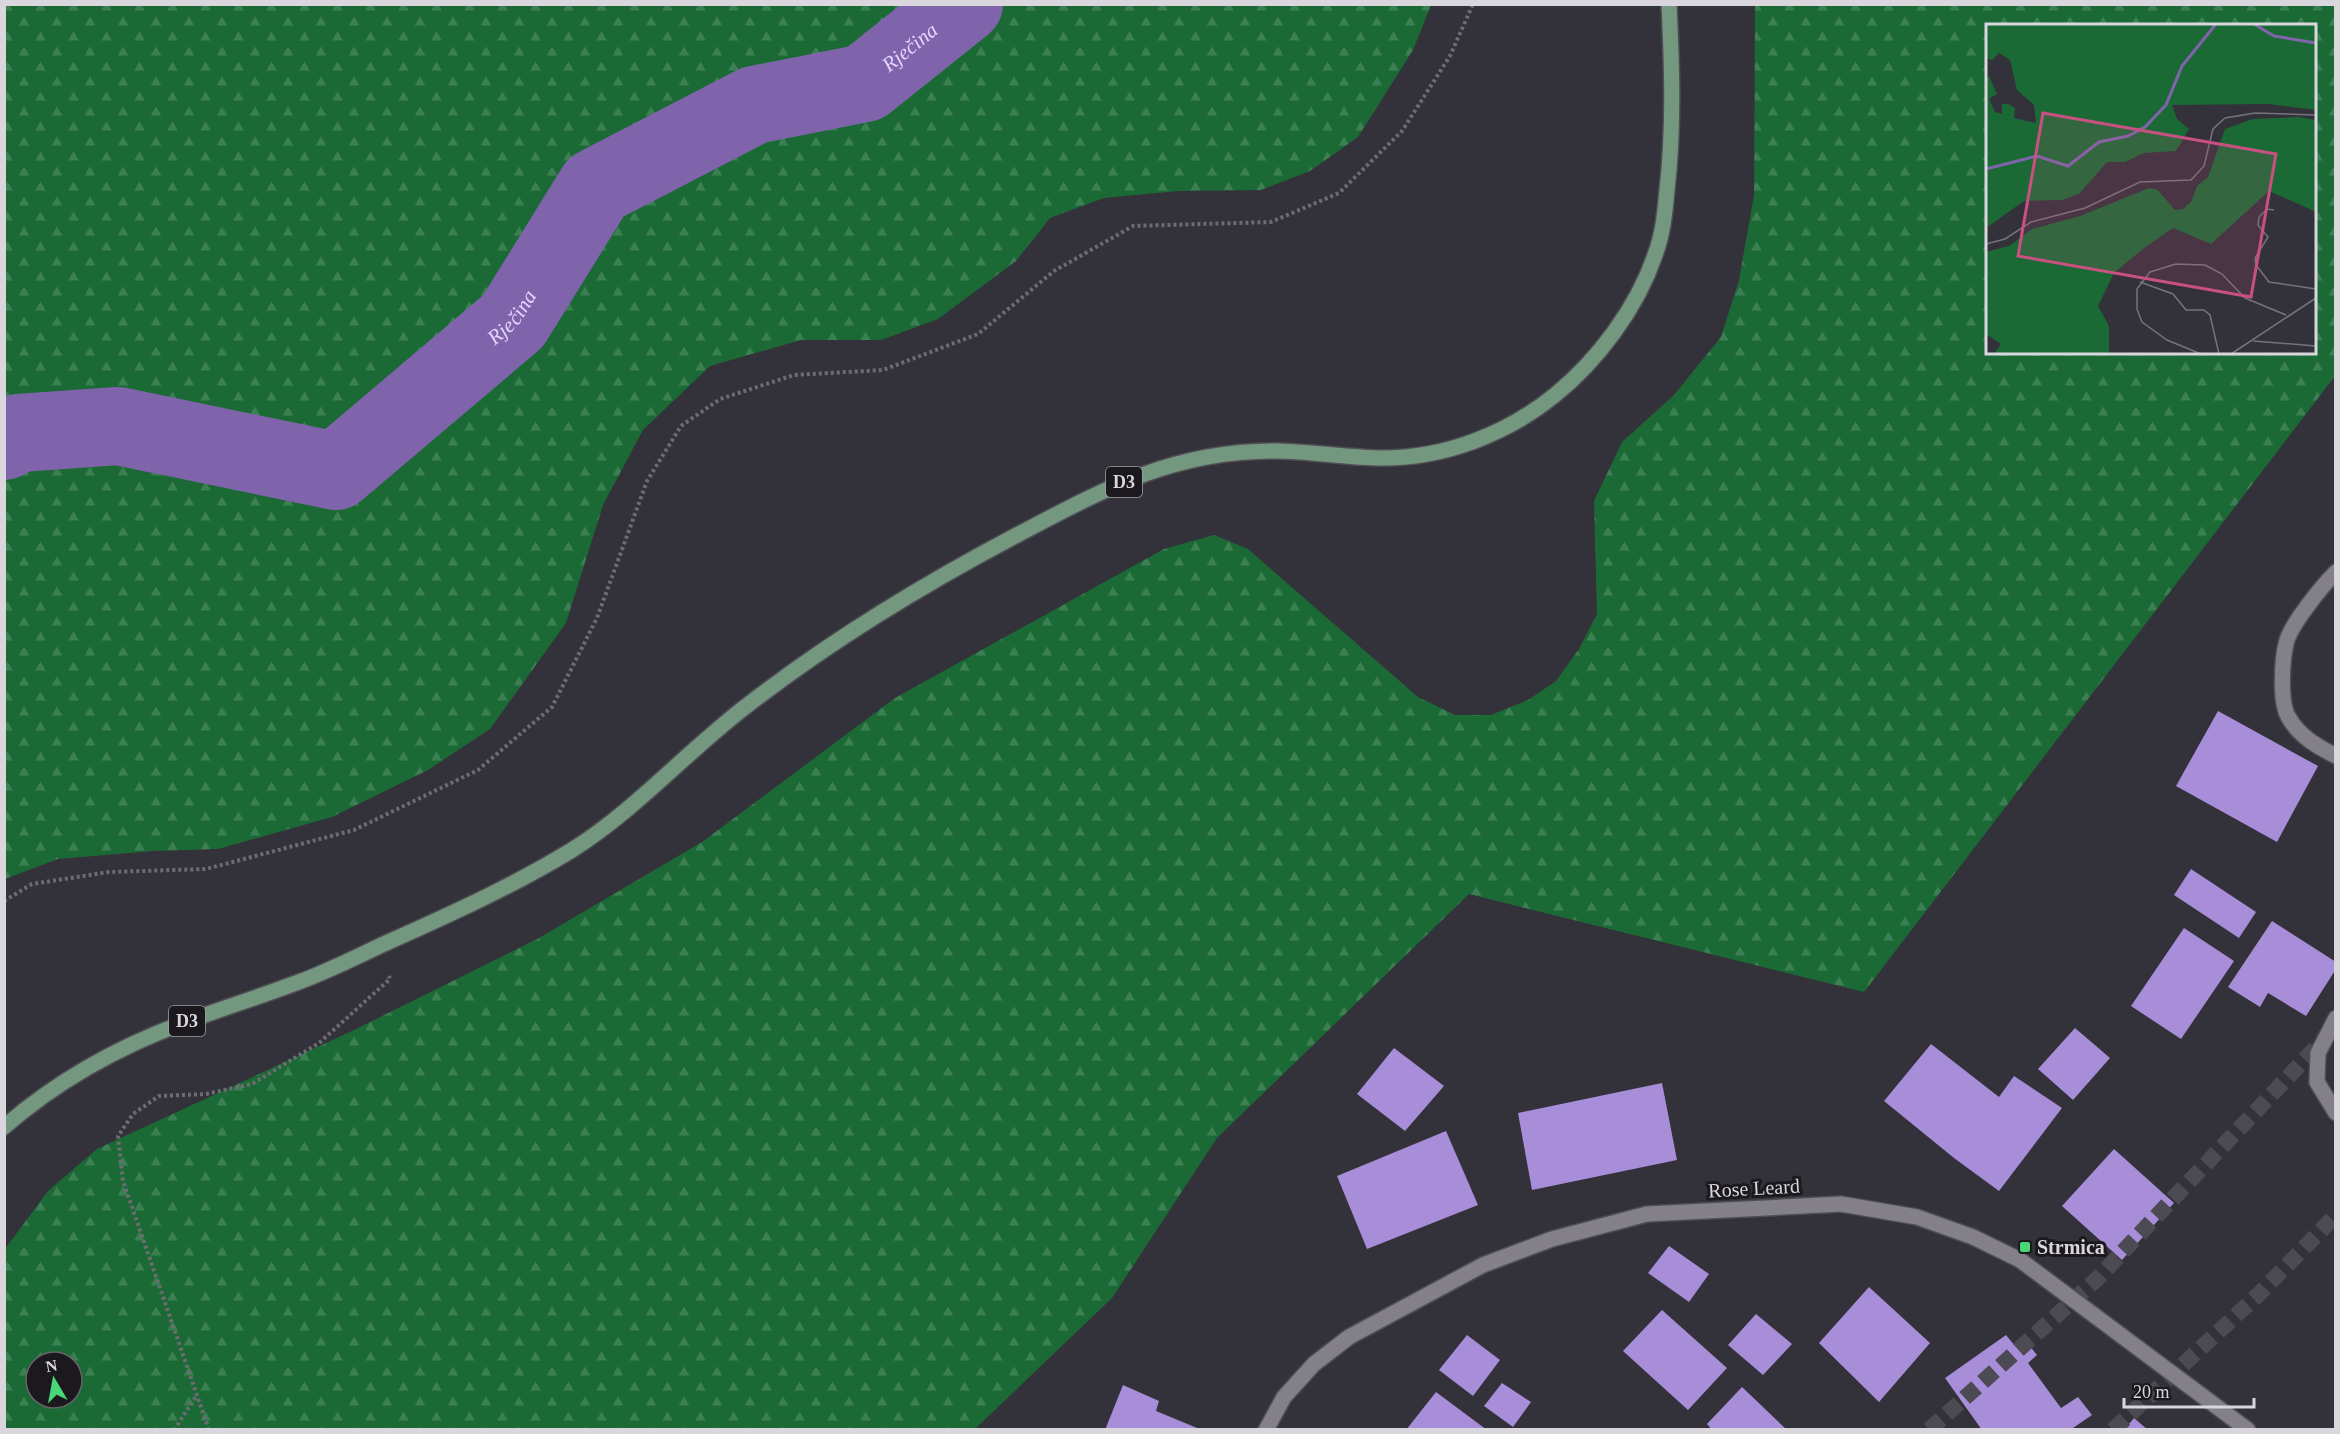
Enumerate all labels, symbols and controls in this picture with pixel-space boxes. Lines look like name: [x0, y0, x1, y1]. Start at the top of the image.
water label: Rječina: [876, 18, 942, 77]
inset map: [1986, 24, 2316, 354]
water label: Rječina: [482, 286, 541, 350]
road number: D3: [1106, 467, 1142, 497]
road number: D3: [169, 1006, 205, 1036]
street label: Rose Leard: [1708, 1175, 1800, 1201]
place label: Strmica: [2037, 1236, 2105, 1258]
marker: Strmica: [2018, 1240, 2032, 1254]
north arrow: [24, 1350, 84, 1410]
text: N: [44, 1356, 59, 1375]
scale bar: [2124, 1371, 2254, 1409]
text: 20 m: [2133, 1382, 2170, 1402]

